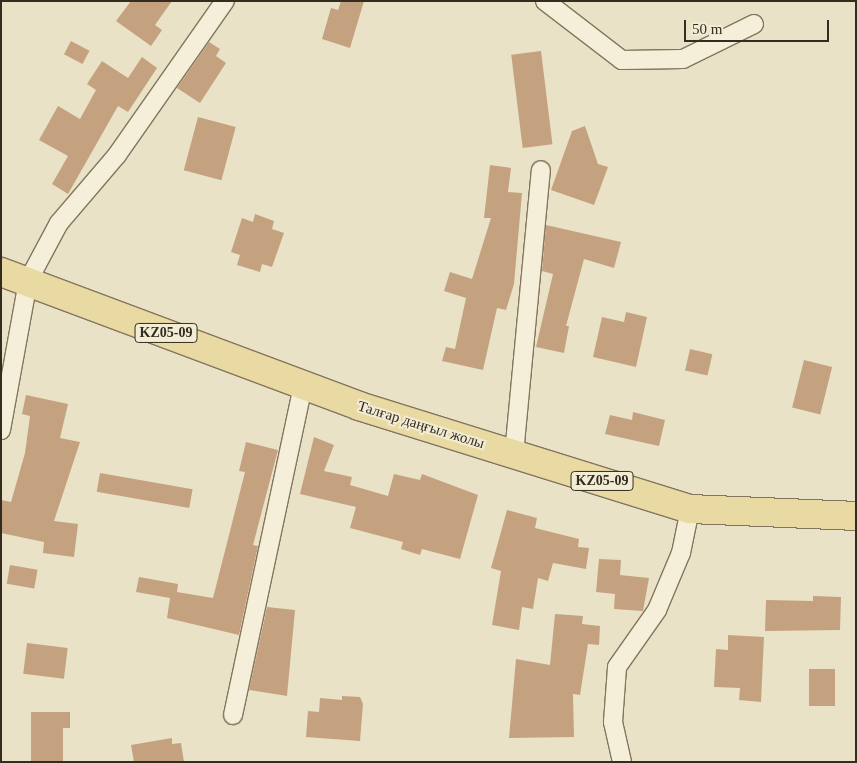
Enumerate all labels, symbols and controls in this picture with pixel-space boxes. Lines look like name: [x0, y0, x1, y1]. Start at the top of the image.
scale bar: [687, 10, 832, 42]
text: 50 m: [692, 21, 722, 37]
road number: KZ05-09: [134, 322, 198, 344]
street label: Талғар даңғыл жолы: [355, 397, 487, 453]
road number: KZ05-09: [570, 470, 634, 492]

